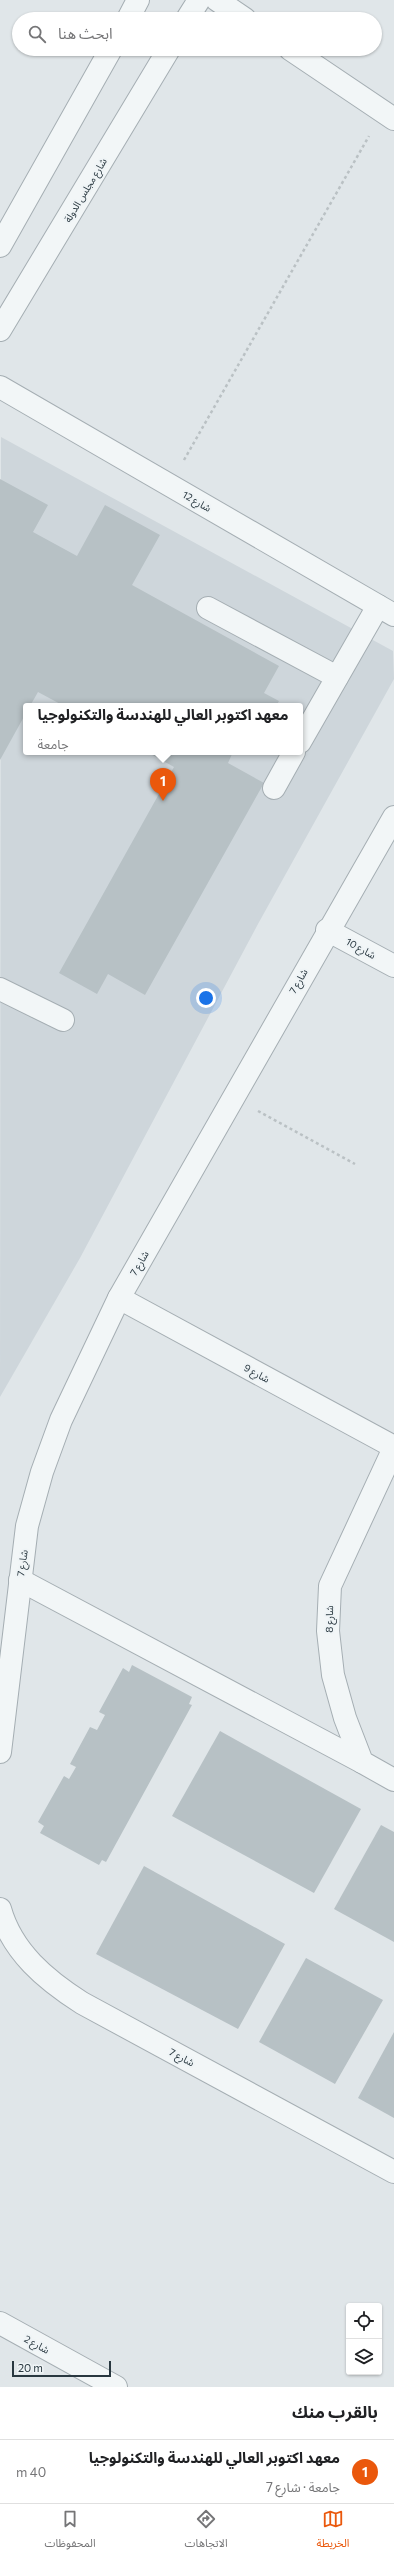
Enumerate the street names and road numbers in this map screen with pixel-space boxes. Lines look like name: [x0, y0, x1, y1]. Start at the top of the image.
street label: شارع مجلس الدولة: [61, 156, 111, 225]
street label: شارع 12: [179, 488, 214, 516]
street label: شارع 10: [343, 935, 378, 963]
street label: شارع 7: [286, 966, 312, 997]
street label: شارع 7: [127, 1248, 153, 1279]
street label: شارع 9: [241, 1361, 272, 1387]
street label: شارع 7: [14, 1549, 32, 1577]
street label: شارع 8: [323, 1605, 337, 1633]
street label: شارع 7: [166, 2045, 197, 2070]
street label: شارع 2: [21, 2332, 52, 2358]

